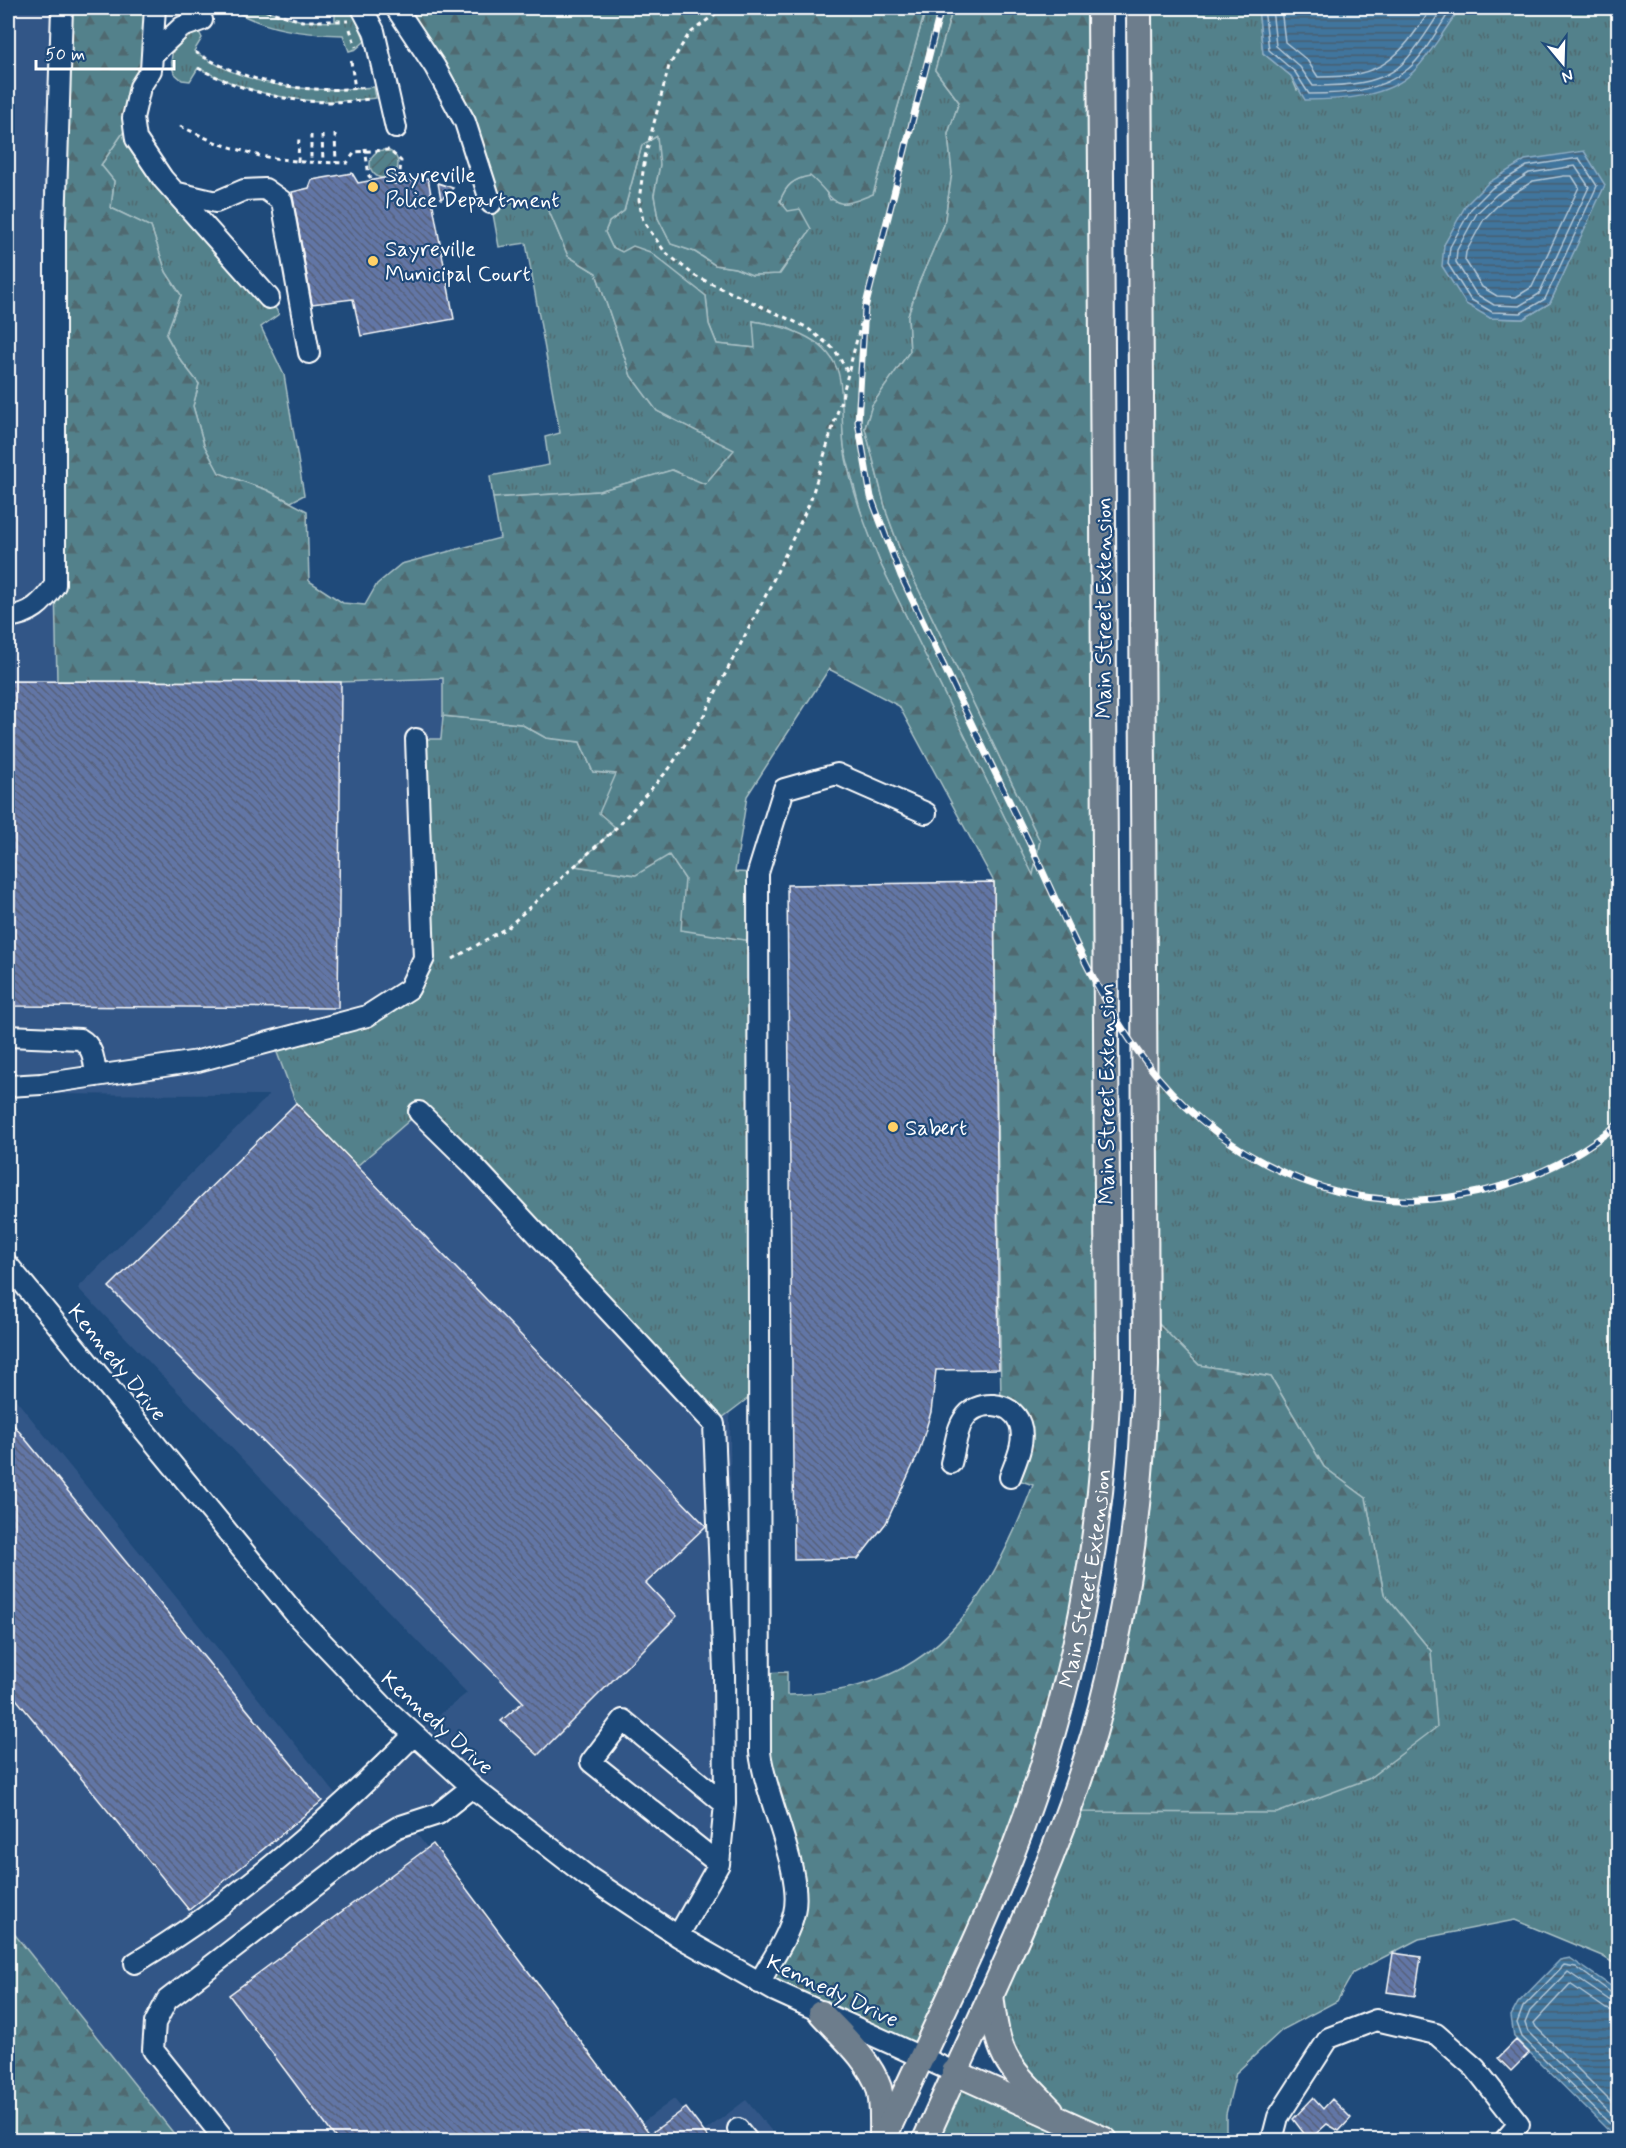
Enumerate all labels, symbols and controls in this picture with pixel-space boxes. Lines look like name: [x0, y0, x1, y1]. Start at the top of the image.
scale bar: [36, 33, 174, 71]
north arrow: [1533, 33, 1593, 93]
text: 50 m: [45, 43, 85, 67]
text: N: [1559, 64, 1576, 87]
place label: Sayreville Police Department: [385, 162, 559, 215]
marker: Sayreville Police Department: [366, 180, 380, 194]
place label: Sayreville Municipal Court: [385, 236, 531, 289]
marker: Sayreville Municipal Court: [366, 254, 380, 268]
street label: Main Street Extension: [1091, 497, 1119, 719]
street label: Main Street Extension: [1094, 983, 1122, 1205]
place label: Sabert: [905, 1115, 967, 1143]
marker: Sabert: [886, 1120, 900, 1134]
street label: Kennedy Drive: [61, 1299, 172, 1428]
street label: Main Street Extension: [1054, 1467, 1118, 1691]
street label: Kennedy Drive: [374, 1665, 499, 1782]
street label: Kennedy Drive: [762, 1949, 903, 2035]

